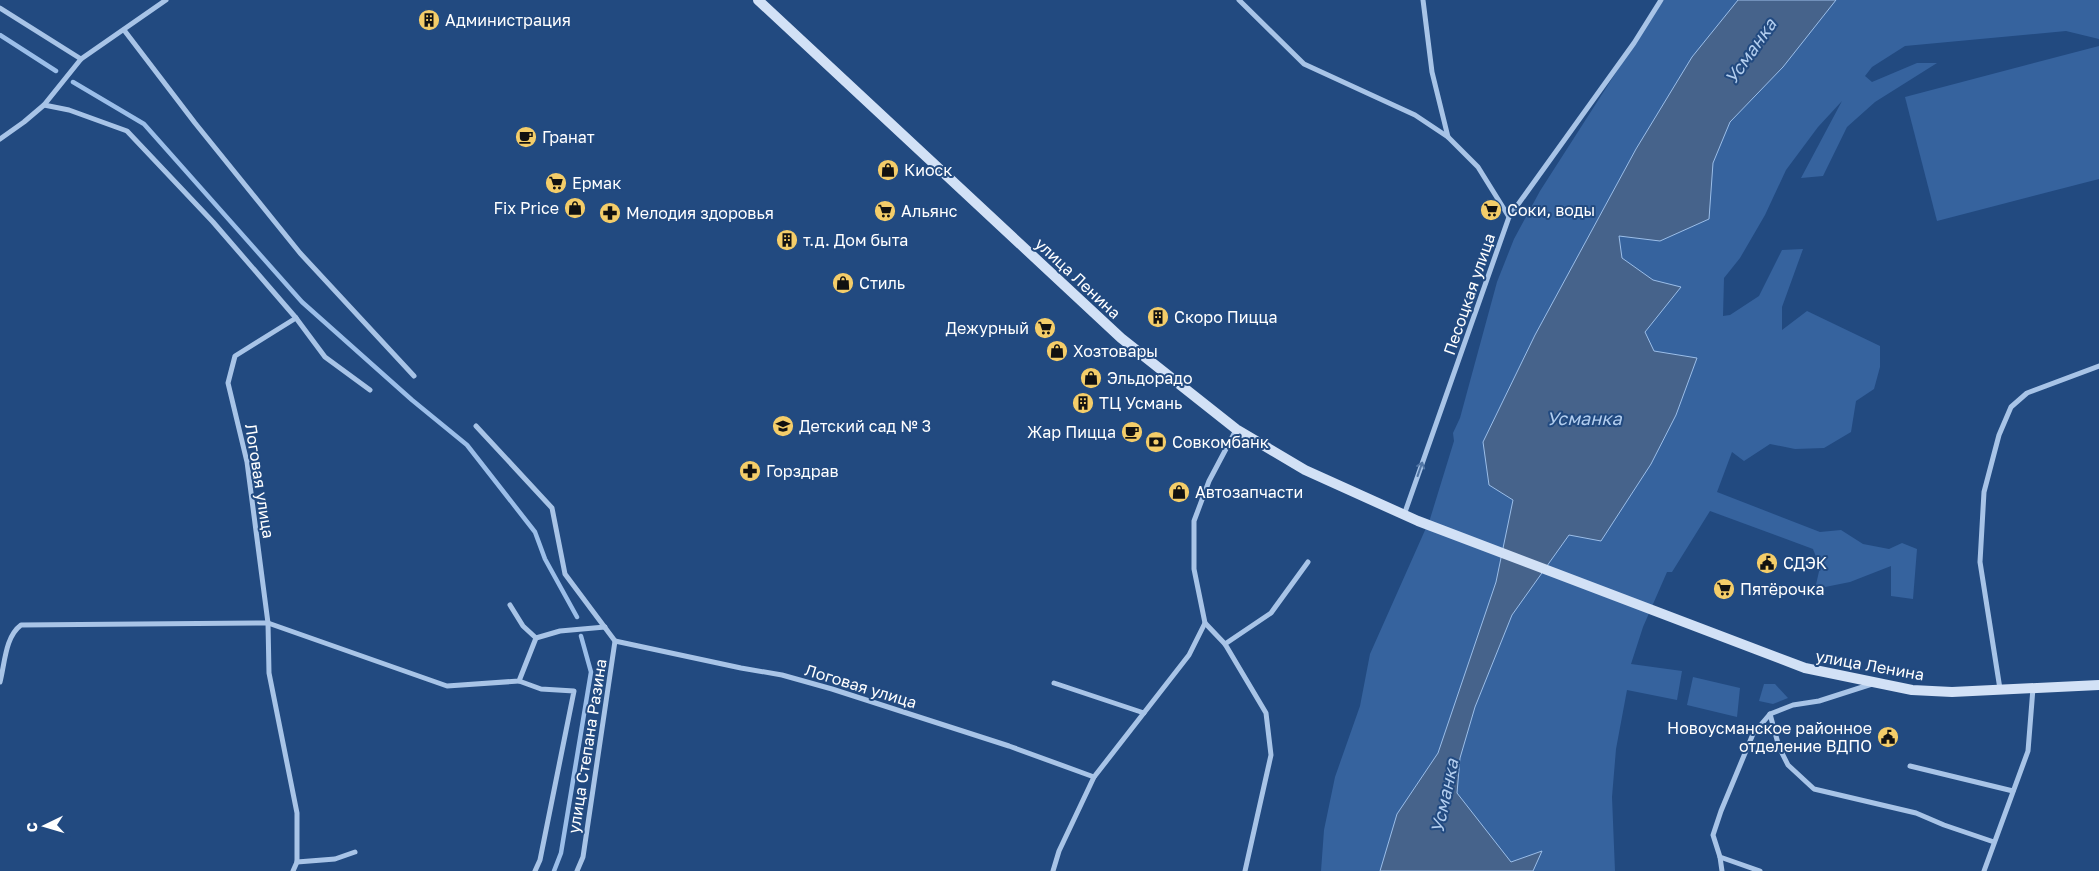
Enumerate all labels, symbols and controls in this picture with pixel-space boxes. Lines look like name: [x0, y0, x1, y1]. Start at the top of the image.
building icon: Администрация: [417, 8, 441, 32]
place label: Администрация: [445, 10, 571, 30]
water label: Усманка: [1719, 13, 1781, 88]
cafe icon: Гранат: [514, 125, 538, 149]
place label: Гранат: [542, 127, 595, 147]
shop icon: Киоск: [876, 158, 900, 182]
place label: Киоск: [904, 160, 952, 180]
supermarket icon: Ермак: [544, 171, 568, 195]
place label: Ермак: [572, 173, 621, 193]
shop icon: Fix Price: [563, 196, 587, 220]
place label: Fix Price: [493, 198, 559, 218]
supermarket icon: Соки, воды: [1479, 198, 1503, 222]
supermarket icon: Альянс: [873, 199, 897, 223]
place label: Соки, воды: [1507, 200, 1595, 220]
pharmacy icon: Мелодия здоровья: [598, 201, 622, 225]
place label: Альянс: [901, 201, 958, 221]
place label: Мелодия здоровья: [626, 203, 774, 223]
building icon: т.д. Дом быта: [775, 228, 799, 252]
place label: т.д. Дом быта: [803, 230, 908, 250]
street label: Песоцкая улица: [1439, 230, 1499, 358]
street label: улица Ленина: [1031, 233, 1125, 323]
shop icon: Стиль: [831, 271, 855, 295]
place label: Стиль: [859, 273, 905, 293]
building icon: Скоро Пицца: [1146, 305, 1170, 329]
place label: Скоро Пицца: [1174, 307, 1278, 327]
supermarket icon: Дежурный: [1033, 316, 1057, 340]
place label: Дежурный: [946, 318, 1029, 338]
shop icon: Хозтовары: [1045, 339, 1069, 363]
place label: Хозтовары: [1073, 341, 1158, 361]
shop icon: Эльдорадо: [1079, 366, 1103, 390]
place label: Эльдорадо: [1107, 368, 1193, 388]
building icon: ТЦ Усмань: [1071, 391, 1095, 415]
place label: ТЦ Усмань: [1099, 393, 1182, 413]
water label: Усманка: [1546, 407, 1622, 429]
school or university icon: Детский сад № 3: [771, 414, 795, 438]
place label: Детский сад № 3: [799, 416, 931, 436]
cafe icon: Жар Пицца: [1120, 420, 1144, 444]
street label: Логовая улица: [241, 422, 279, 540]
place label: Жар Пицца: [1027, 422, 1116, 442]
bank icon: Совкомбанк: [1144, 430, 1168, 454]
place label: Совкомбанк: [1172, 432, 1269, 452]
pharmacy icon: Горздрав: [738, 459, 762, 483]
place label: Горздрав: [766, 461, 839, 481]
one-way arrow: [1416, 462, 1425, 478]
shop icon: Автозапчасти: [1167, 480, 1191, 504]
place label: Автозапчасти: [1195, 482, 1303, 502]
public building icon: СДЭК: [1755, 551, 1779, 575]
place label: СДЭК: [1783, 553, 1827, 573]
supermarket icon: Пятёрочка: [1712, 577, 1736, 601]
place label: Пятёрочка: [1740, 579, 1824, 599]
street label: улица Ленина: [1814, 646, 1926, 684]
street label: улица Степана Разина: [563, 657, 611, 835]
street label: Логовая улица: [803, 659, 919, 713]
place label: Новоусманское районное отделение ВДПО: [1667, 718, 1872, 756]
public building icon: Новоусманское районное отделение ВДПО: [1876, 725, 1900, 749]
water label: Усманка: [1425, 756, 1463, 835]
north arrow: [20, 801, 70, 851]
text: С: [23, 821, 40, 833]

